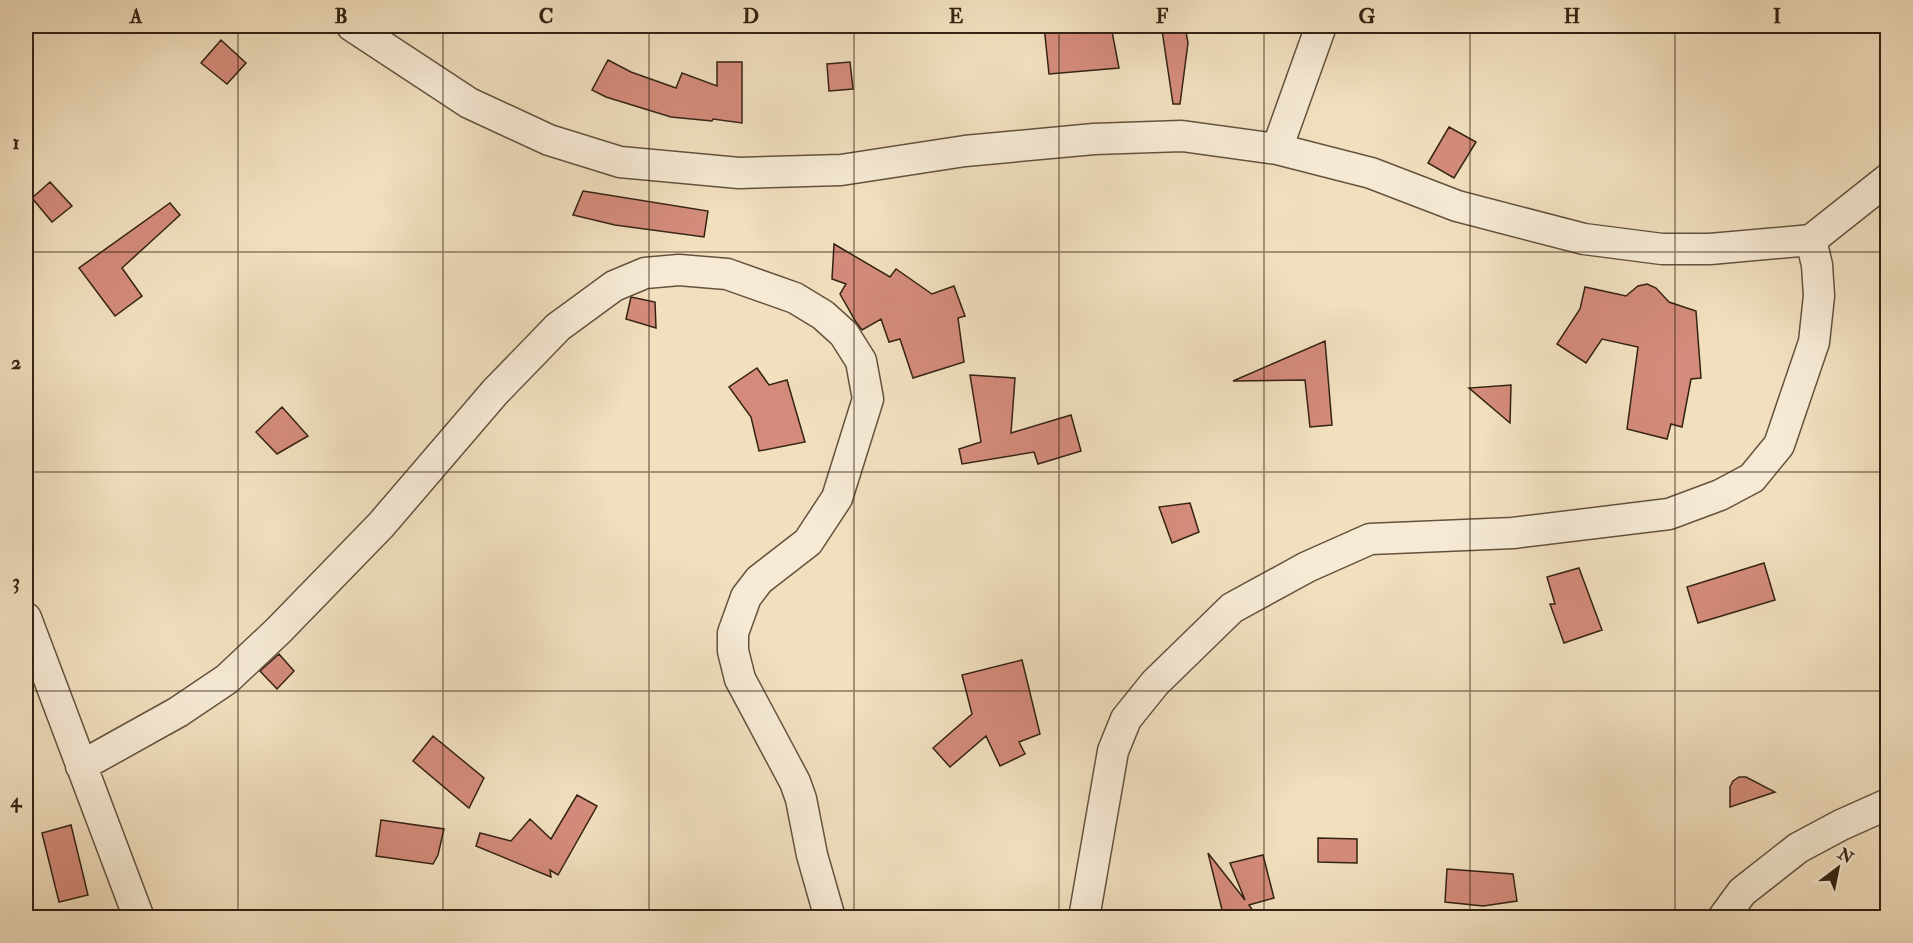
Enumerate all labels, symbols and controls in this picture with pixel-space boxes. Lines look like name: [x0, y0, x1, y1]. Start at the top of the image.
text: A: [129, 4, 143, 29]
text: B: [334, 4, 348, 29]
text: C: [539, 4, 553, 29]
text: D: [743, 4, 759, 29]
text: E: [949, 4, 964, 29]
text: F: [1156, 4, 1169, 29]
text: G: [1359, 4, 1376, 29]
text: H: [1564, 4, 1580, 29]
text: I: [1773, 4, 1781, 29]
text: 1: [12, 130, 20, 155]
text: 2: [11, 350, 21, 375]
text: 3: [12, 569, 20, 594]
text: 4: [10, 788, 23, 813]
north arrow: [1808, 838, 1868, 898]
text: N: [1833, 843, 1857, 869]

